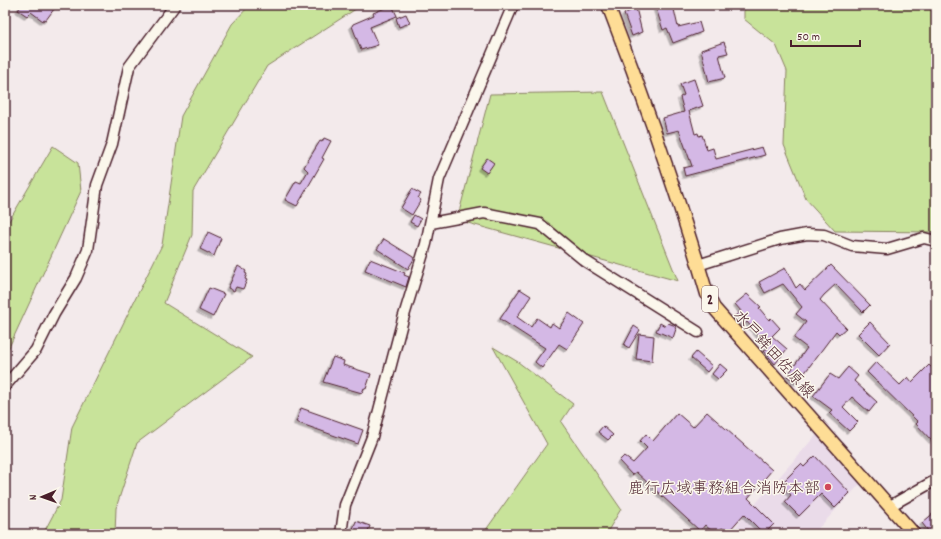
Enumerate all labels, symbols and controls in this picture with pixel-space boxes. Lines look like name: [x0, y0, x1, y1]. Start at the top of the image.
scale bar: [791, 22, 860, 48]
text: 50 m: [797, 29, 820, 46]
road number: 2: [702, 286, 718, 312]
street label: 水戸鉾田佐原線: [727, 305, 819, 404]
north arrow: [22, 477, 62, 517]
place label: 鹿行広域事務組合消防本部: [628, 478, 820, 501]
marker: 鹿行広域事務組合消防本部: [823, 482, 833, 492]
text: N: [26, 494, 42, 500]

